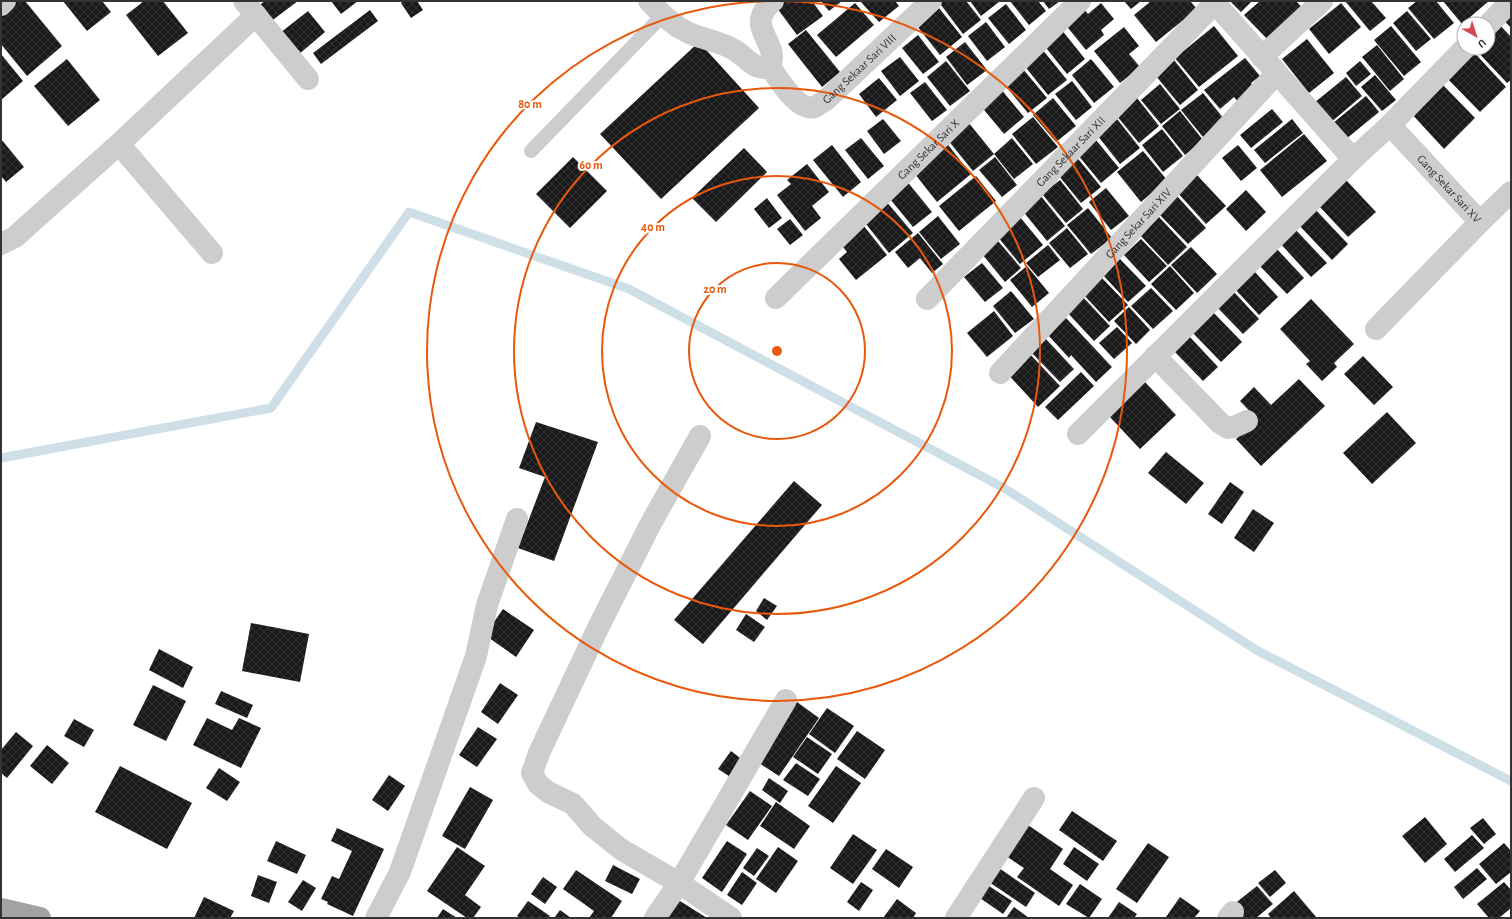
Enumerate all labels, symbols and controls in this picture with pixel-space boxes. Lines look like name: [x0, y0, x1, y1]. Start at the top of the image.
north arrow: [1456, 16, 1496, 56]
street label: Gang Sekaar Sari VIII: [820, 31, 898, 106]
text: U: [1476, 37, 1488, 50]
text: 80 m: [518, 98, 542, 110]
street label: Gang Sekaar Sari XII: [1034, 114, 1107, 189]
street label: Gang Sekar Sari X: [895, 117, 961, 182]
street label: Gang Sekar Sari XV: [1415, 153, 1484, 225]
text: 60 m: [579, 159, 603, 171]
street label: Gang Sekar Sari XIV: [1103, 186, 1174, 261]
text: 40 m: [641, 221, 665, 233]
text: 20 m: [703, 283, 727, 295]
centre of rings: [770, 344, 784, 358]

